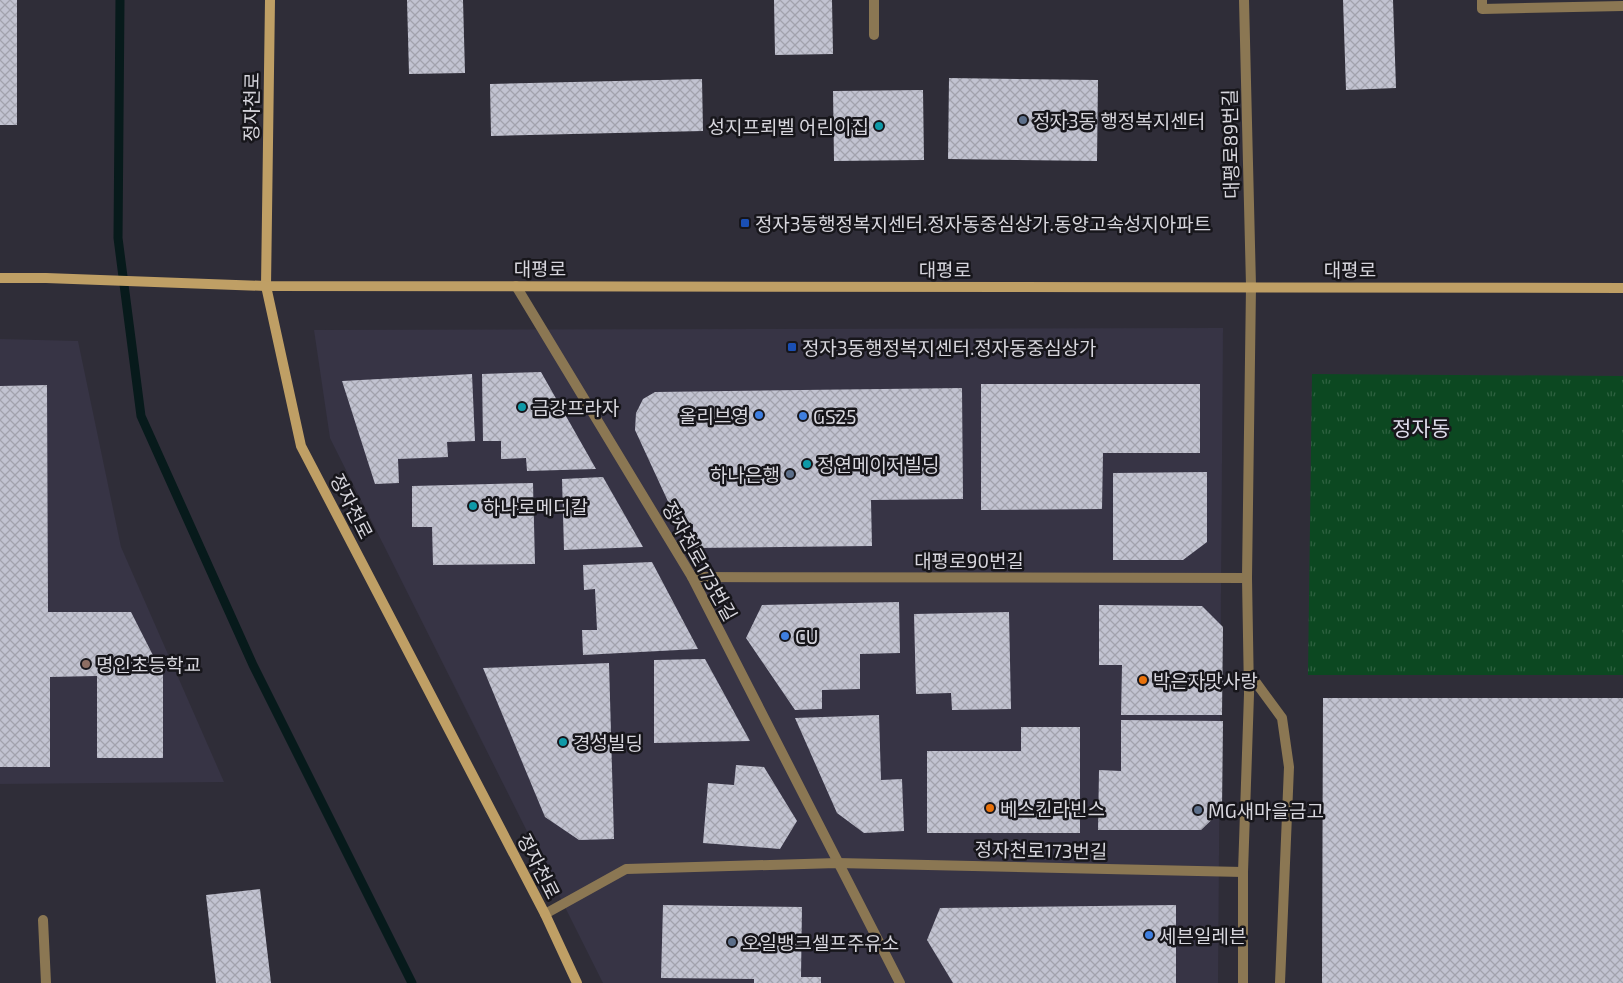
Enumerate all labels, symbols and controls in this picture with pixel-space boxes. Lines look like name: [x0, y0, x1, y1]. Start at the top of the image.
street label: 정자천로: [239, 72, 263, 142]
street label: 대평로89번길: [1218, 89, 1242, 199]
place label: 정자3동 행정복지센터: [1033, 109, 1205, 132]
marker: 정자3동 행정복지센터: [1017, 114, 1029, 126]
place label: 성지프뢰벨 어린이집: [707, 115, 869, 138]
marker: 성지프뢰벨 어린이집: [873, 120, 885, 132]
place label: 정자3동행정복지센터.정자동중심상가.동양고속성지아파트: [755, 212, 1211, 235]
marker: 정자3동행정복지센터.정자동중심상가.동양고속성지아파트: [739, 217, 751, 229]
street label: 대평로: [514, 257, 566, 280]
street label: 대평로: [919, 258, 971, 281]
street label: 대평로: [1324, 258, 1376, 281]
place label: 정자3동행정복지센터.정자동중심상가: [802, 336, 1097, 359]
marker: 정자3동행정복지센터.정자동중심상가: [786, 341, 798, 353]
place label: 금강프라자: [532, 396, 619, 419]
marker: 금강프라자: [516, 401, 528, 413]
place label: 올리브영: [679, 404, 749, 427]
place label: GS25: [813, 405, 856, 428]
marker: 올리브영: [753, 409, 765, 421]
marker: GS25: [797, 410, 809, 422]
district label: 정자동: [1392, 415, 1450, 440]
place label: 정연메이저빌딩: [817, 453, 939, 476]
marker: 정연메이저빌딩: [801, 458, 813, 470]
place label: 하나은행: [710, 463, 780, 486]
marker: 하나은행: [784, 468, 796, 480]
street label: 정자천로: [326, 470, 378, 542]
place label: 하나로메디칼: [483, 495, 588, 518]
street label: 정자천로173번길: [658, 497, 742, 625]
marker: 하나로메디칼: [467, 500, 479, 512]
street label: 대평로90번길: [914, 549, 1024, 572]
place label: CU: [795, 625, 818, 648]
marker: CU: [779, 630, 791, 642]
place label: 명인초등학교: [96, 653, 201, 676]
marker: 명인초등학교: [80, 658, 92, 670]
place label: 박은자맛사랑: [1153, 669, 1258, 692]
marker: 박은자맛사랑: [1137, 674, 1149, 686]
place label: 경성빌딩: [573, 731, 643, 754]
marker: 경성빌딩: [557, 736, 569, 748]
place label: 베스킨라빈스: [1000, 797, 1105, 820]
place label: MG새마을금고: [1208, 799, 1324, 822]
marker: 베스킨라빈스: [984, 802, 996, 814]
marker: MG새마을금고: [1192, 804, 1204, 816]
street label: 정자천로: [513, 830, 565, 902]
street label: 정자천로173번길: [974, 837, 1108, 863]
place label: 세븐일레븐: [1159, 924, 1246, 947]
marker: 세븐일레븐: [1143, 929, 1155, 941]
place label: 오일뱅크셀프주유소: [742, 931, 899, 954]
marker: 오일뱅크셀프주유소: [726, 936, 738, 948]

